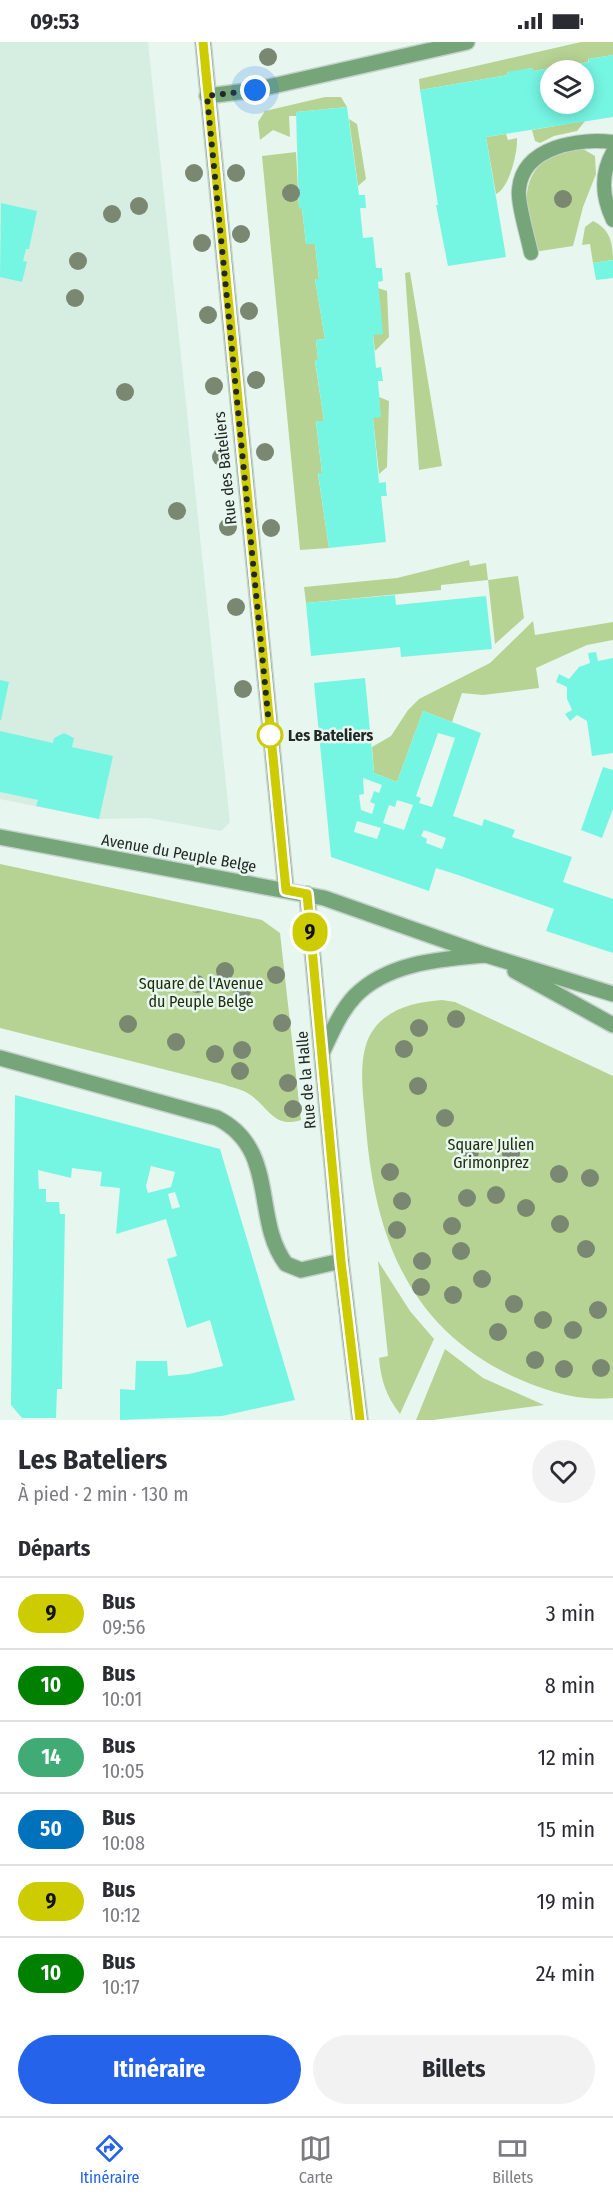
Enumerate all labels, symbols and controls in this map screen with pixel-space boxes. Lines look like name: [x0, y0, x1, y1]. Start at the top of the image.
text: 09:53: [30, 8, 79, 35]
map controls: [540, 60, 594, 114]
button: layers: [540, 60, 594, 114]
your location: [240, 75, 270, 105]
street label: Rue des Bateliers: [210, 410, 240, 526]
marker: Les Bateliers: [257, 722, 283, 748]
place label: Les Bateliers: [288, 726, 373, 745]
street label: Avenue du Peuple Belge: [100, 830, 258, 876]
line badge: 9: [290, 912, 330, 952]
text: 9: [305, 919, 315, 945]
park label: Square de l'Avenue du Peuple Belge: [139, 974, 263, 1011]
street label: Rue de la Halle: [292, 1030, 320, 1130]
park label: Square Julien Grimonprez: [448, 1135, 534, 1172]
button: heart: [532, 1440, 595, 1503]
text: Les Bateliers: [18, 1443, 167, 1476]
text: À pied · 2 min · 130 m: [18, 1482, 189, 1506]
text: Départs: [18, 1535, 90, 1562]
text: Bus: [102, 1588, 135, 1615]
text: 9: [46, 1600, 56, 1626]
text: 3 min: [546, 1600, 595, 1627]
text: 09:56: [102, 1615, 145, 1639]
text: Bus: [102, 1660, 135, 1687]
text: 10: [41, 1672, 61, 1698]
text: 8 min: [545, 1672, 595, 1699]
text: 10:01: [102, 1687, 142, 1711]
text: Bus: [102, 1732, 135, 1759]
text: 14: [41, 1744, 61, 1770]
text: 12 min: [537, 1744, 595, 1771]
text: 10:05: [102, 1759, 144, 1783]
text: Bus: [102, 1804, 135, 1831]
text: 50: [40, 1816, 62, 1842]
text: 15 min: [537, 1816, 595, 1843]
text: 10:08: [102, 1831, 145, 1855]
text: Bus: [102, 1876, 135, 1903]
text: 9: [46, 1888, 56, 1914]
text: 19 min: [537, 1888, 595, 1915]
text: 10:12: [102, 1903, 140, 1927]
text: Bus: [102, 1948, 135, 1975]
text: 10: [41, 1960, 61, 1986]
text: 24 min: [536, 1960, 595, 1987]
text: 10:17: [102, 1975, 140, 1999]
button: Itinéraire: [18, 2035, 301, 2104]
button: Billets: [313, 2035, 595, 2104]
tab: Itinéraire: [80, 2132, 139, 2187]
tab: Carte: [299, 2132, 333, 2187]
tab: Billets: [492, 2132, 533, 2187]

